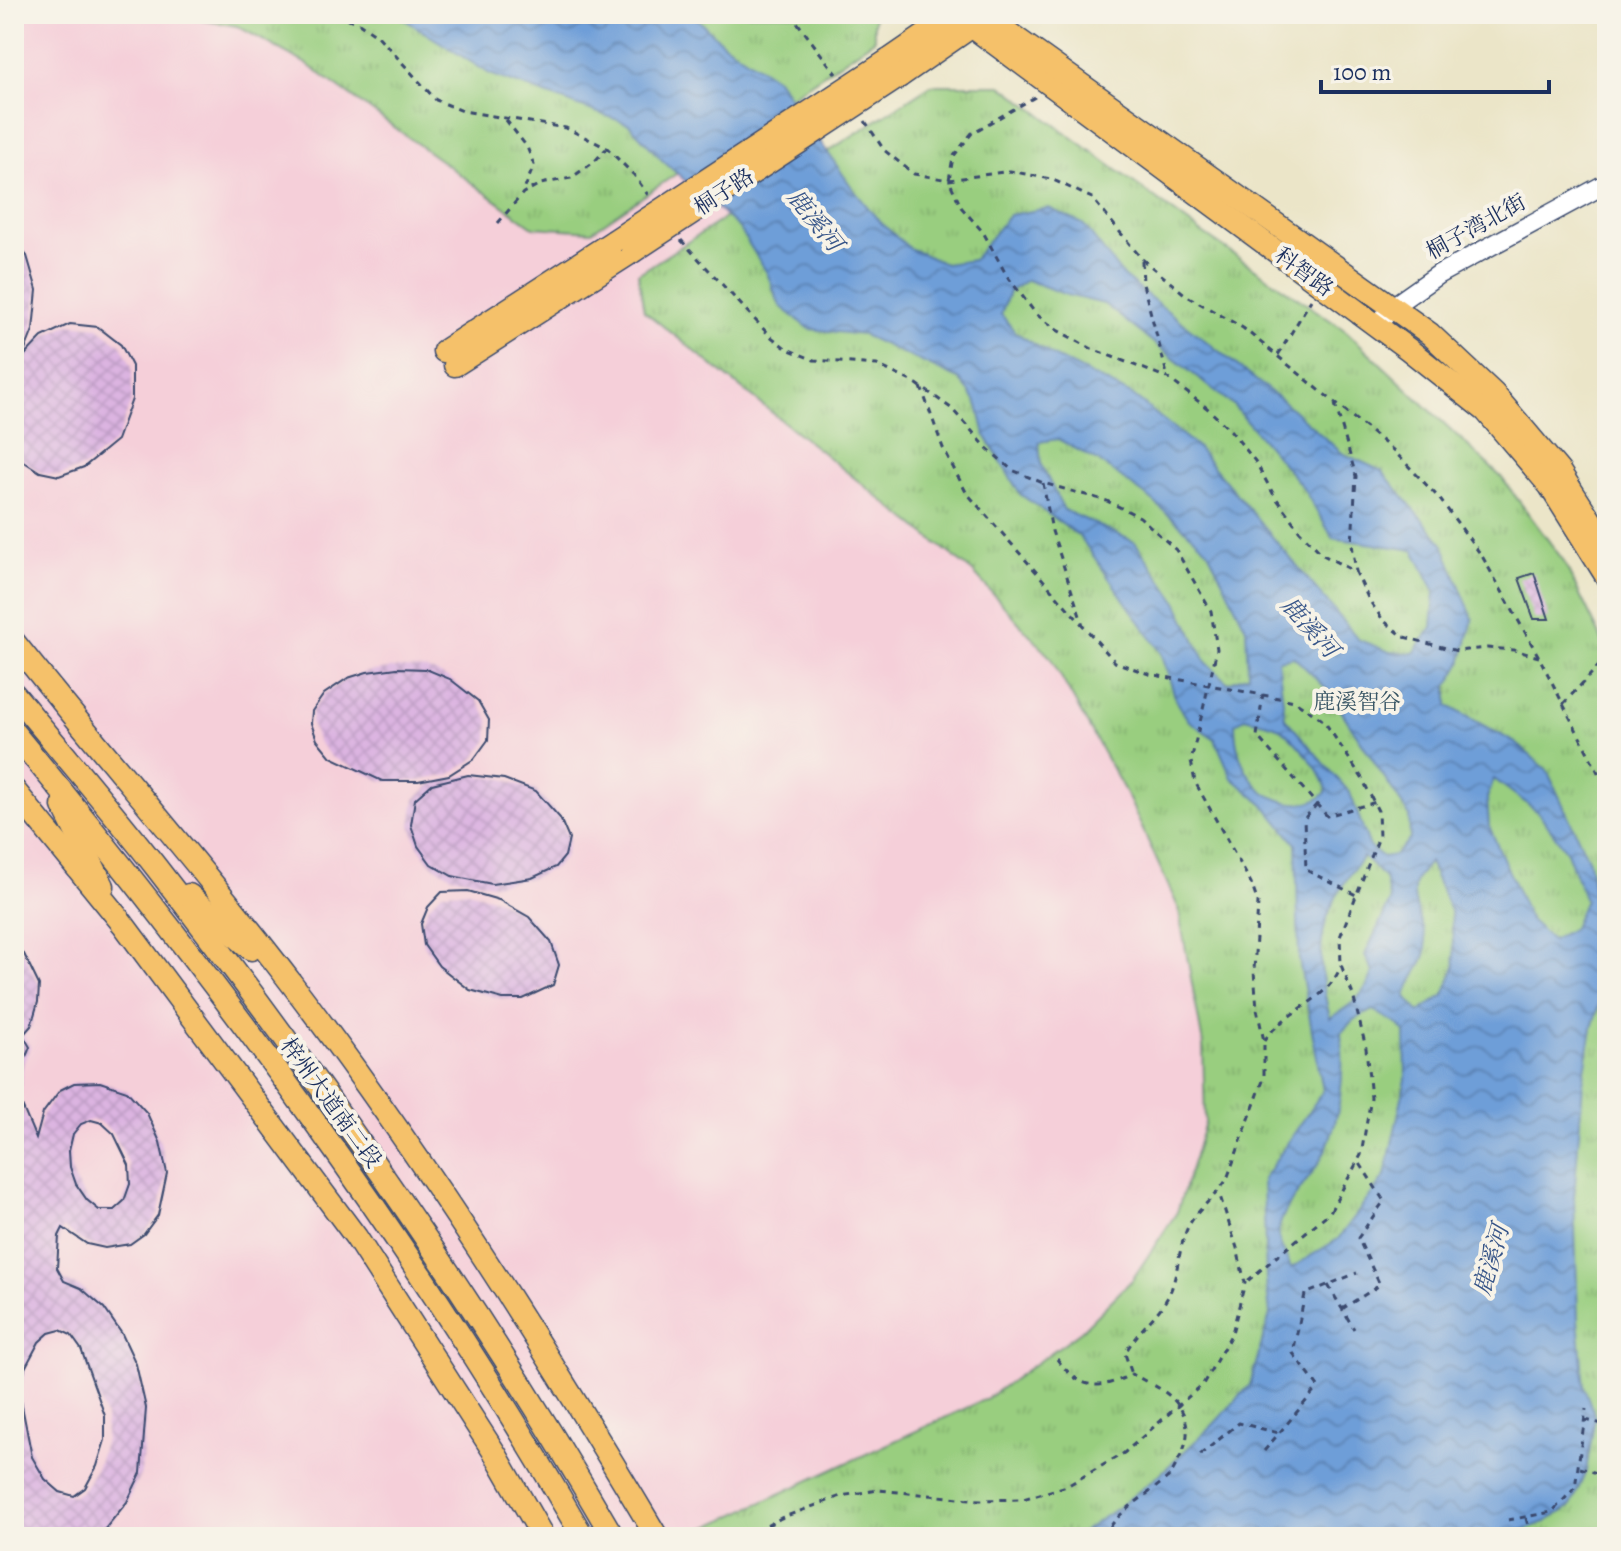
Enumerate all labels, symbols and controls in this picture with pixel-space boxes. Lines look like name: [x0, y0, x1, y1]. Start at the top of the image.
scale bar: [1321, 44, 1549, 94]
text: 100 m: [1333, 56, 1392, 88]
street label: 桐子路: [688, 161, 760, 223]
water label: 鹿溪河: [780, 182, 853, 261]
street label: 桐子湾北街: [1421, 187, 1531, 267]
street label: 科智路: [1268, 240, 1340, 304]
water label: 鹿溪河: [1274, 590, 1349, 667]
park label: 鹿溪智谷: [1313, 687, 1401, 717]
street label: 梓州大道南二段: [274, 1032, 388, 1174]
water label: 鹿溪河: [1466, 1217, 1517, 1299]

